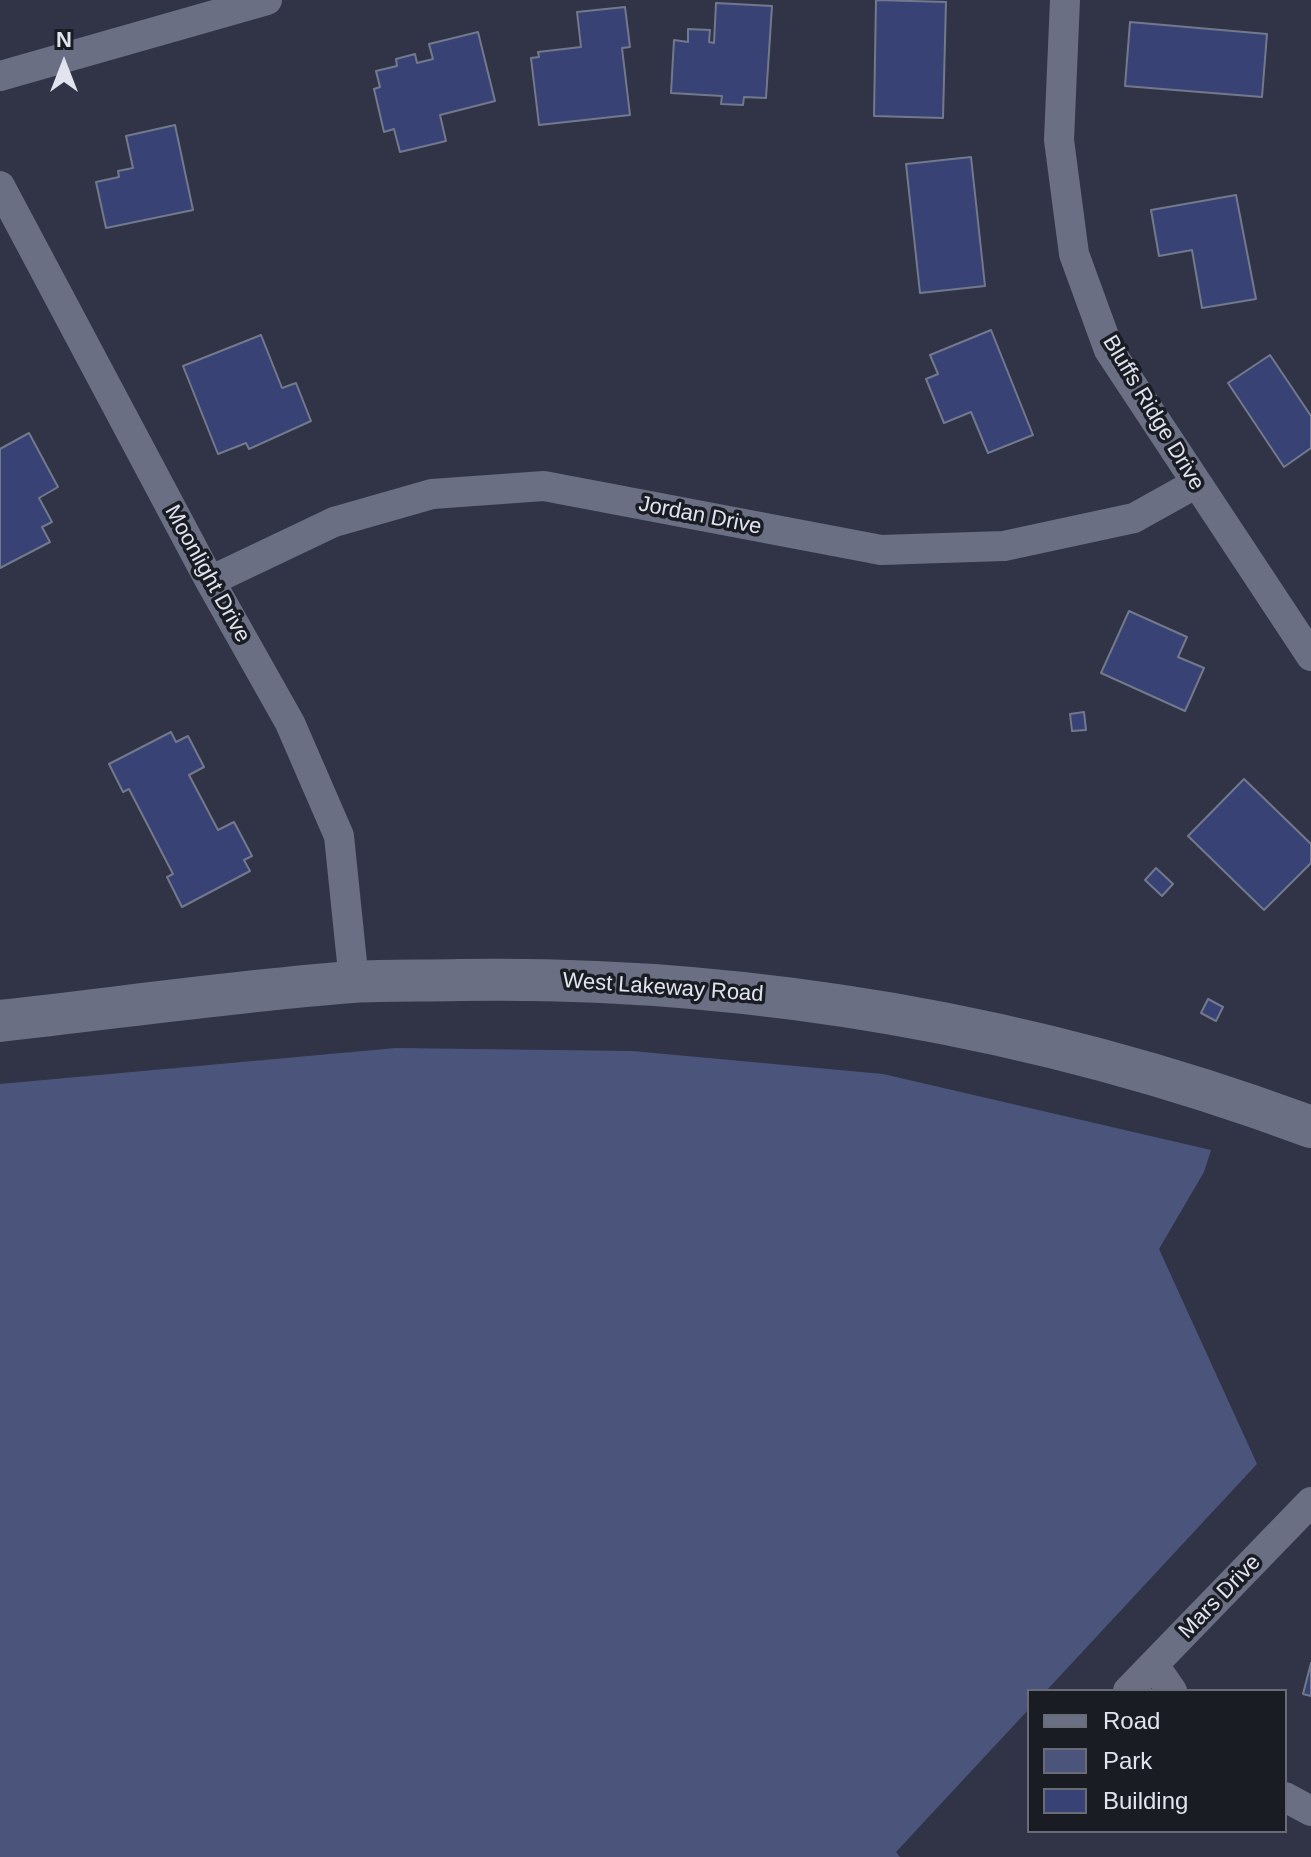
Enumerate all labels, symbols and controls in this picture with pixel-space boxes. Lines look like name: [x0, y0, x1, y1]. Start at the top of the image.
north arrow: [24, 24, 104, 104]
text: N: [56, 27, 72, 52]
street label: Bluffs Ridge Drive: [1096, 331, 1210, 495]
street label: Jordan Drive: [636, 491, 764, 541]
street label: Moonlight Drive: [158, 501, 256, 647]
street label: West Lakeway Road: [562, 968, 764, 1008]
street label: Mars Drive: [1174, 1550, 1266, 1644]
legend: [1027, 1689, 1287, 1833]
text: Road: [1103, 1707, 1160, 1734]
text: Park: [1103, 1747, 1152, 1774]
text: Building: [1103, 1787, 1188, 1814]

